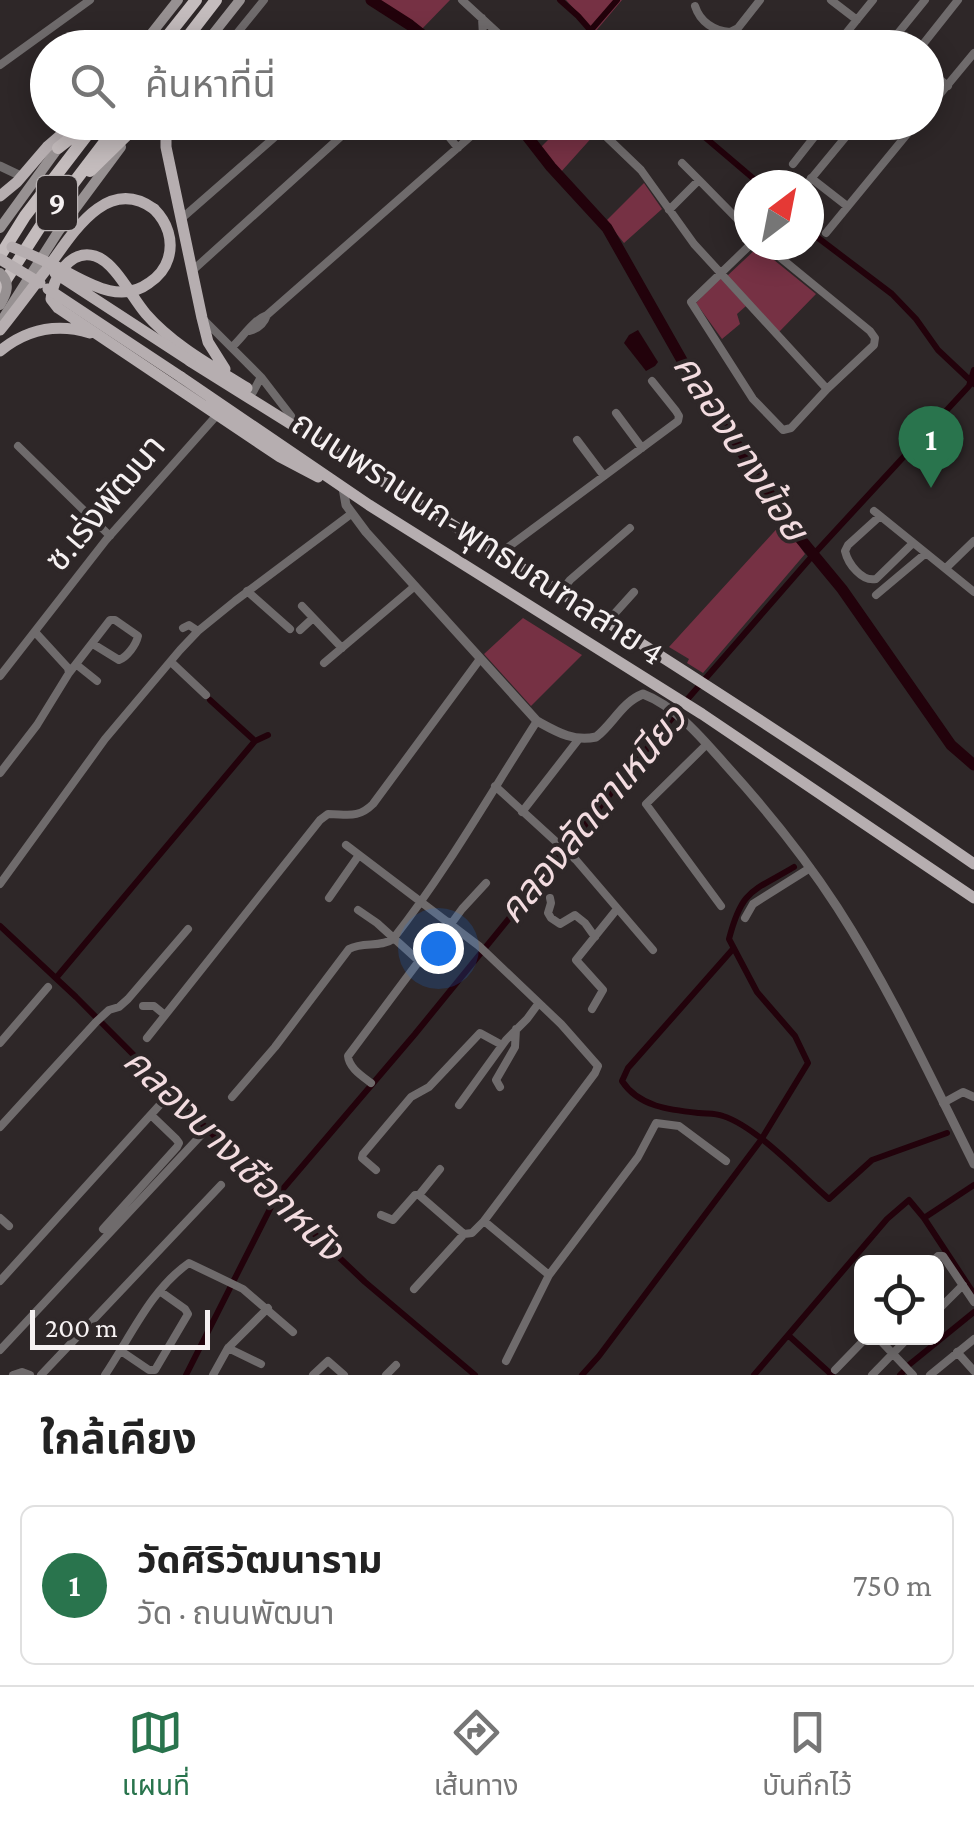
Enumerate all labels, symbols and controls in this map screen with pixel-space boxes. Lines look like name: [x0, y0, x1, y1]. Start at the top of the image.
search box: [30, 30, 944, 140]
icon: search: [65, 58, 120, 113]
text: ค้นหาที่นี่: [145, 63, 276, 105]
north arrow: [734, 170, 824, 260]
road number: 9: [37, 176, 77, 230]
water label: คลองบางน้อย: [665, 346, 818, 550]
street label: ถนนพรานนก-พุทธมณฑลสาย 4: [284, 403, 671, 674]
pin: 1: [898, 406, 964, 488]
street label: ซ.เร่งพัฒนา: [37, 427, 173, 579]
water label: คลองลัดตาเหนียว: [489, 696, 696, 931]
your location: [413, 923, 464, 974]
water label: คลองบางเชือกหนัง: [116, 1039, 353, 1270]
map controls: [854, 1255, 944, 1345]
button: locate: [854, 1255, 944, 1345]
scale bar: [30, 1305, 210, 1350]
text: 200 m: [45, 1312, 118, 1343]
text: ใกล้เคียง: [40, 1415, 197, 1462]
text: วัดศิริวัฒนาราม: [137, 1539, 383, 1581]
text: 1: [69, 1567, 80, 1603]
text: 750 m: [853, 1567, 932, 1603]
text: วัด · ถนนพัฒนา: [137, 1595, 334, 1631]
tab: แผนที่: [122, 1705, 190, 1808]
tab: เส้นทาง: [434, 1705, 518, 1808]
tab: บันทึกไว้: [762, 1705, 852, 1808]

